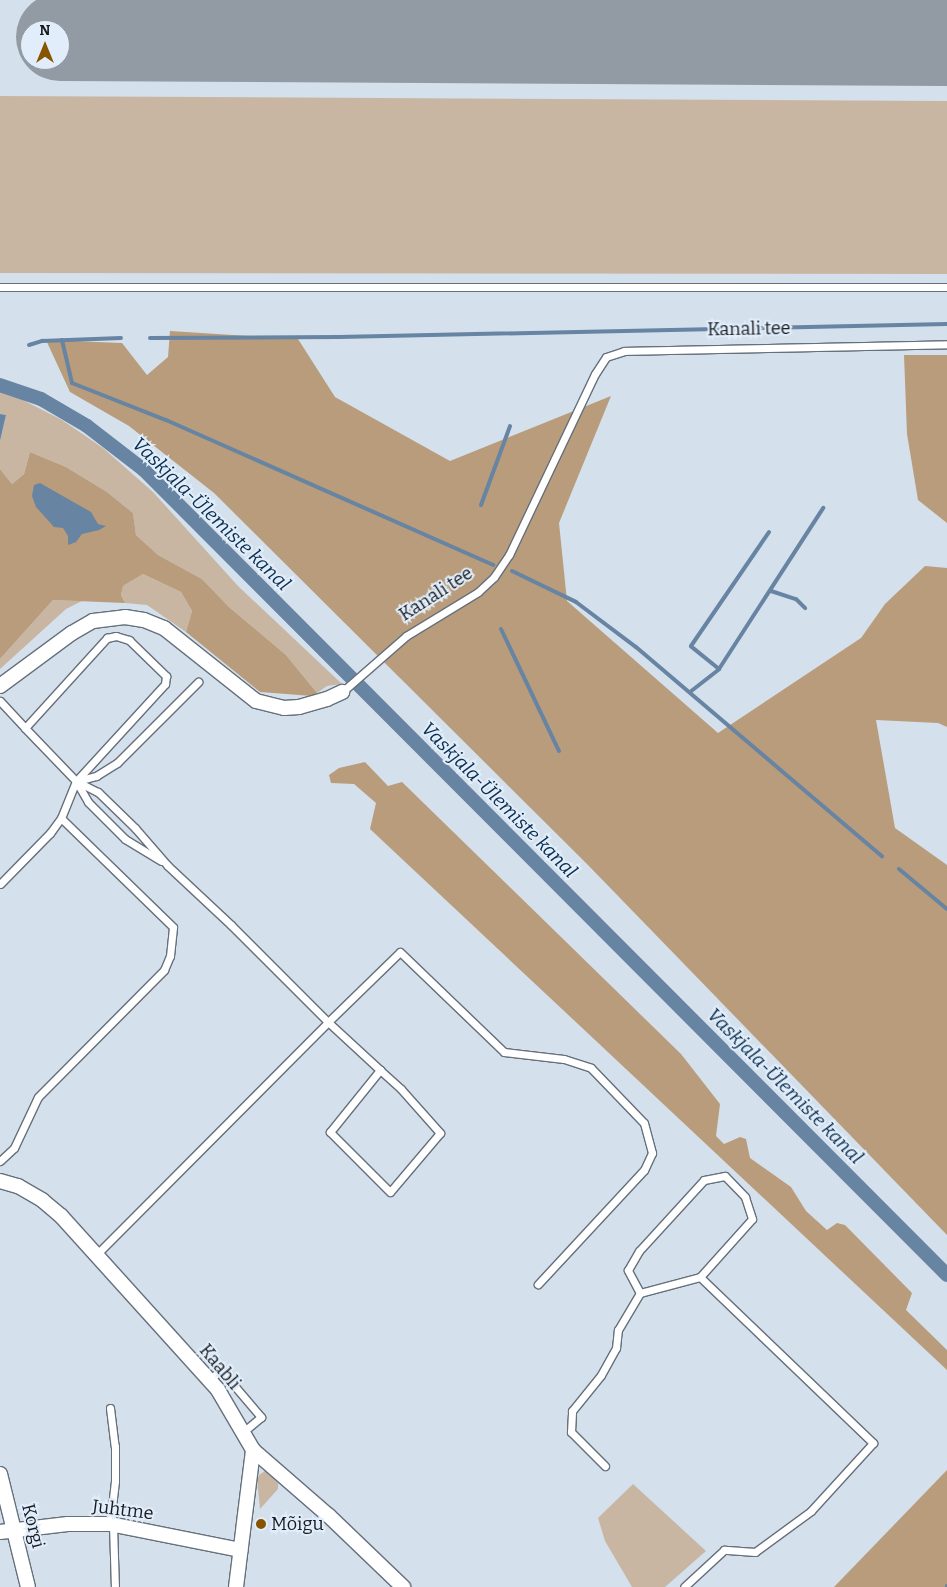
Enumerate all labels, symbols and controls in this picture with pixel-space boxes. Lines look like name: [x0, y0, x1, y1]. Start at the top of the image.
north arrow: [20, 20, 70, 70]
text: N: [40, 22, 50, 39]
street label: Kanali tee: [707, 317, 791, 341]
water label: Vaskjala-Ülemiste kanal: [127, 433, 295, 595]
street label: Kanali tee: [395, 562, 477, 626]
water label: Vaskjala-Ülemiste kanal: [416, 717, 582, 883]
water label: Vaskjala-Ülemiste kanal: [702, 1003, 868, 1169]
street label: Kaabli: [195, 1340, 245, 1394]
street label: Juhtme: [91, 1496, 155, 1524]
street label: Korgi: [17, 1502, 49, 1550]
place label: Mõigu: [271, 1513, 324, 1535]
marker: Mõigu: [255, 1518, 267, 1530]

